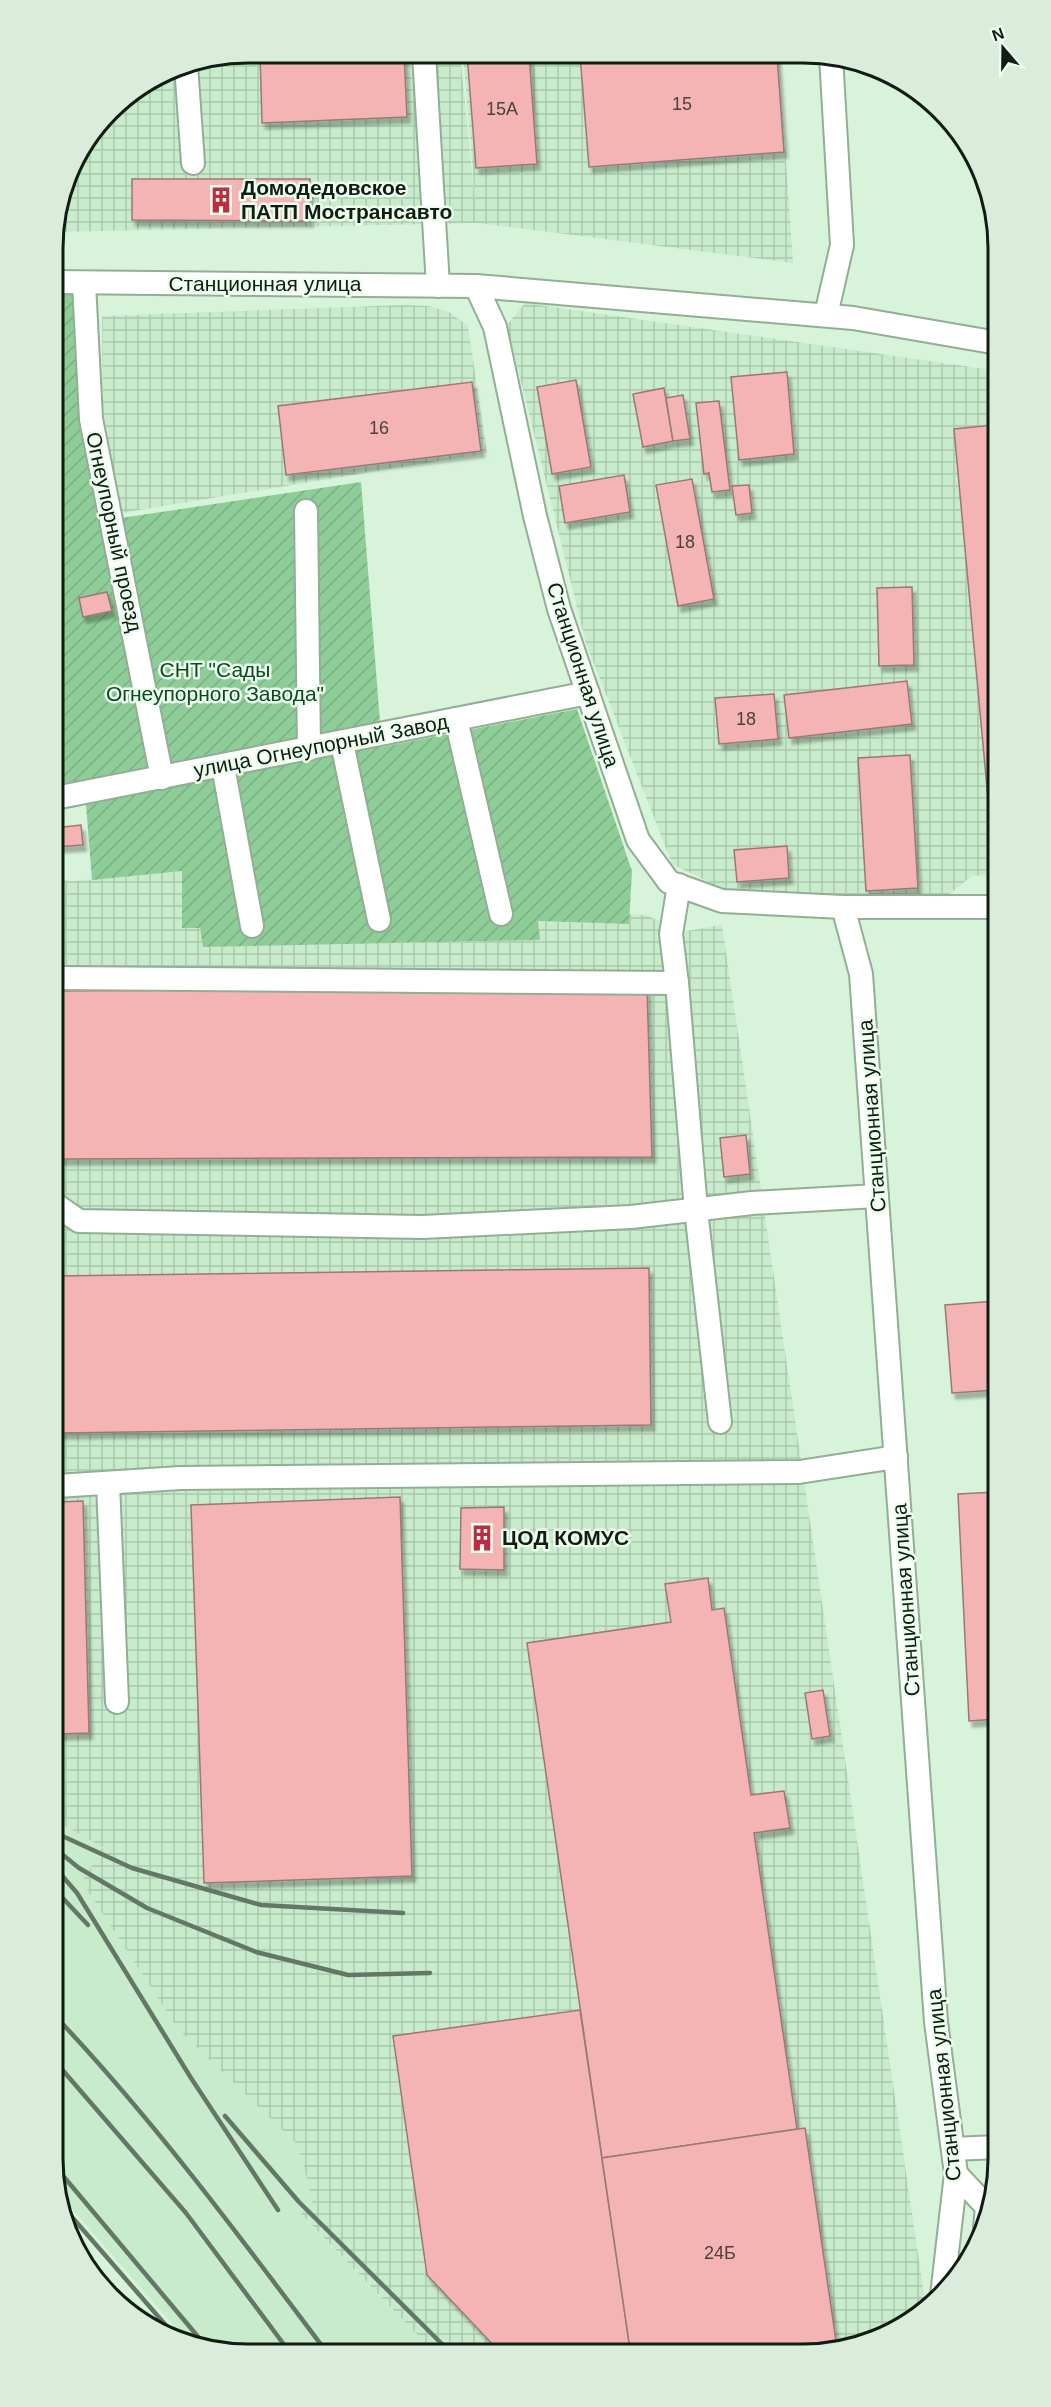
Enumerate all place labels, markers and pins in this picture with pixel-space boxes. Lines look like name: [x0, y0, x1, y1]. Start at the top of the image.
place label: Домодедовское ПАТП Мострансавто: [241, 176, 452, 223]
building icon: Домодедовское ПАТП Мострансавто: [206, 185, 236, 215]
building icon: ЦОД КОМУС: [467, 1523, 497, 1553]
place label: ЦОД КОМУС: [502, 1526, 629, 1549]

